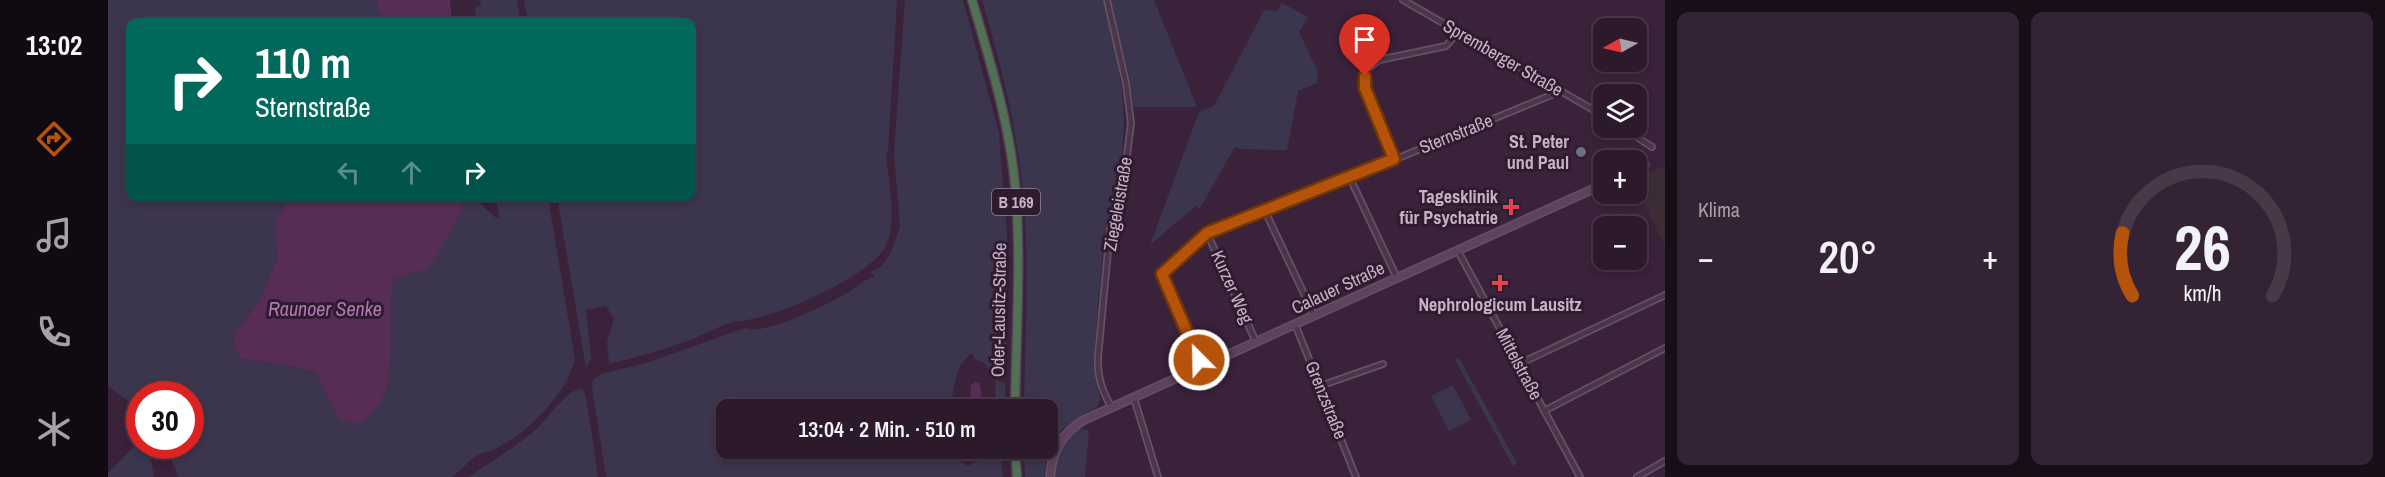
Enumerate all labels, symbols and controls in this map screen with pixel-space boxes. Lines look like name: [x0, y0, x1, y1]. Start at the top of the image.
street label: Spremberger Straße: [1439, 13, 1568, 102]
pin: [1339, 14, 1390, 76]
north arrow: [1593, 18, 1647, 72]
map controls: [1593, 18, 1647, 270]
icon: arrive: [1348, 23, 1381, 56]
text: 13:02: [26, 27, 82, 63]
text: 110 m: [255, 35, 351, 91]
icon: right: [156, 42, 234, 120]
button: layers: [1593, 84, 1647, 138]
text: Sternstraße: [255, 89, 371, 125]
street label: Sternstraße: [1415, 108, 1496, 160]
icon: directions: [33, 118, 75, 160]
place label: St. Peter und Paul: [1507, 129, 1569, 175]
marker: St. Peter und Paul: [1574, 145, 1588, 159]
button: +: [1593, 150, 1647, 204]
street label: Ziegeleistraße: [1097, 155, 1138, 253]
icon: left: [332, 156, 365, 189]
icon: ahead: [395, 156, 428, 189]
icon: right: [458, 156, 491, 189]
place label: Tagesklinik für Psychatrie: [1400, 184, 1499, 230]
road number: B 169: [992, 189, 1040, 215]
text: Klima: [1698, 196, 1740, 223]
marker: Tagesklinik für Psychatrie: [1502, 198, 1520, 216]
text: 26: [2174, 205, 2230, 289]
icon: music: [33, 214, 75, 256]
button: −: [1593, 216, 1647, 270]
text: 20°: [1818, 226, 1878, 287]
text: −: [1698, 235, 1714, 279]
text: +: [1982, 235, 1998, 279]
street label: Oder-Lausitz-Straße: [985, 243, 1012, 377]
street label: Kurzer Weg: [1205, 246, 1260, 328]
street label: Calauer Straße: [1287, 255, 1388, 320]
marker: Nephrologicum Lausitz: [1491, 274, 1509, 292]
text: km/h: [2183, 279, 2221, 308]
place label: Nephrologicum Lausitz: [1418, 292, 1582, 317]
water label: Raunoer Senke: [268, 295, 382, 322]
icon: phone: [33, 311, 75, 353]
street label: Mittelstraße: [1490, 323, 1549, 404]
position arrow: [1167, 328, 1231, 392]
street label: Grenzstraße: [1300, 357, 1353, 443]
speed limit sign: 30: [126, 381, 204, 459]
icon: climate: [33, 408, 75, 450]
text: 13:04 · 2 Min. · 510 m: [798, 414, 976, 444]

